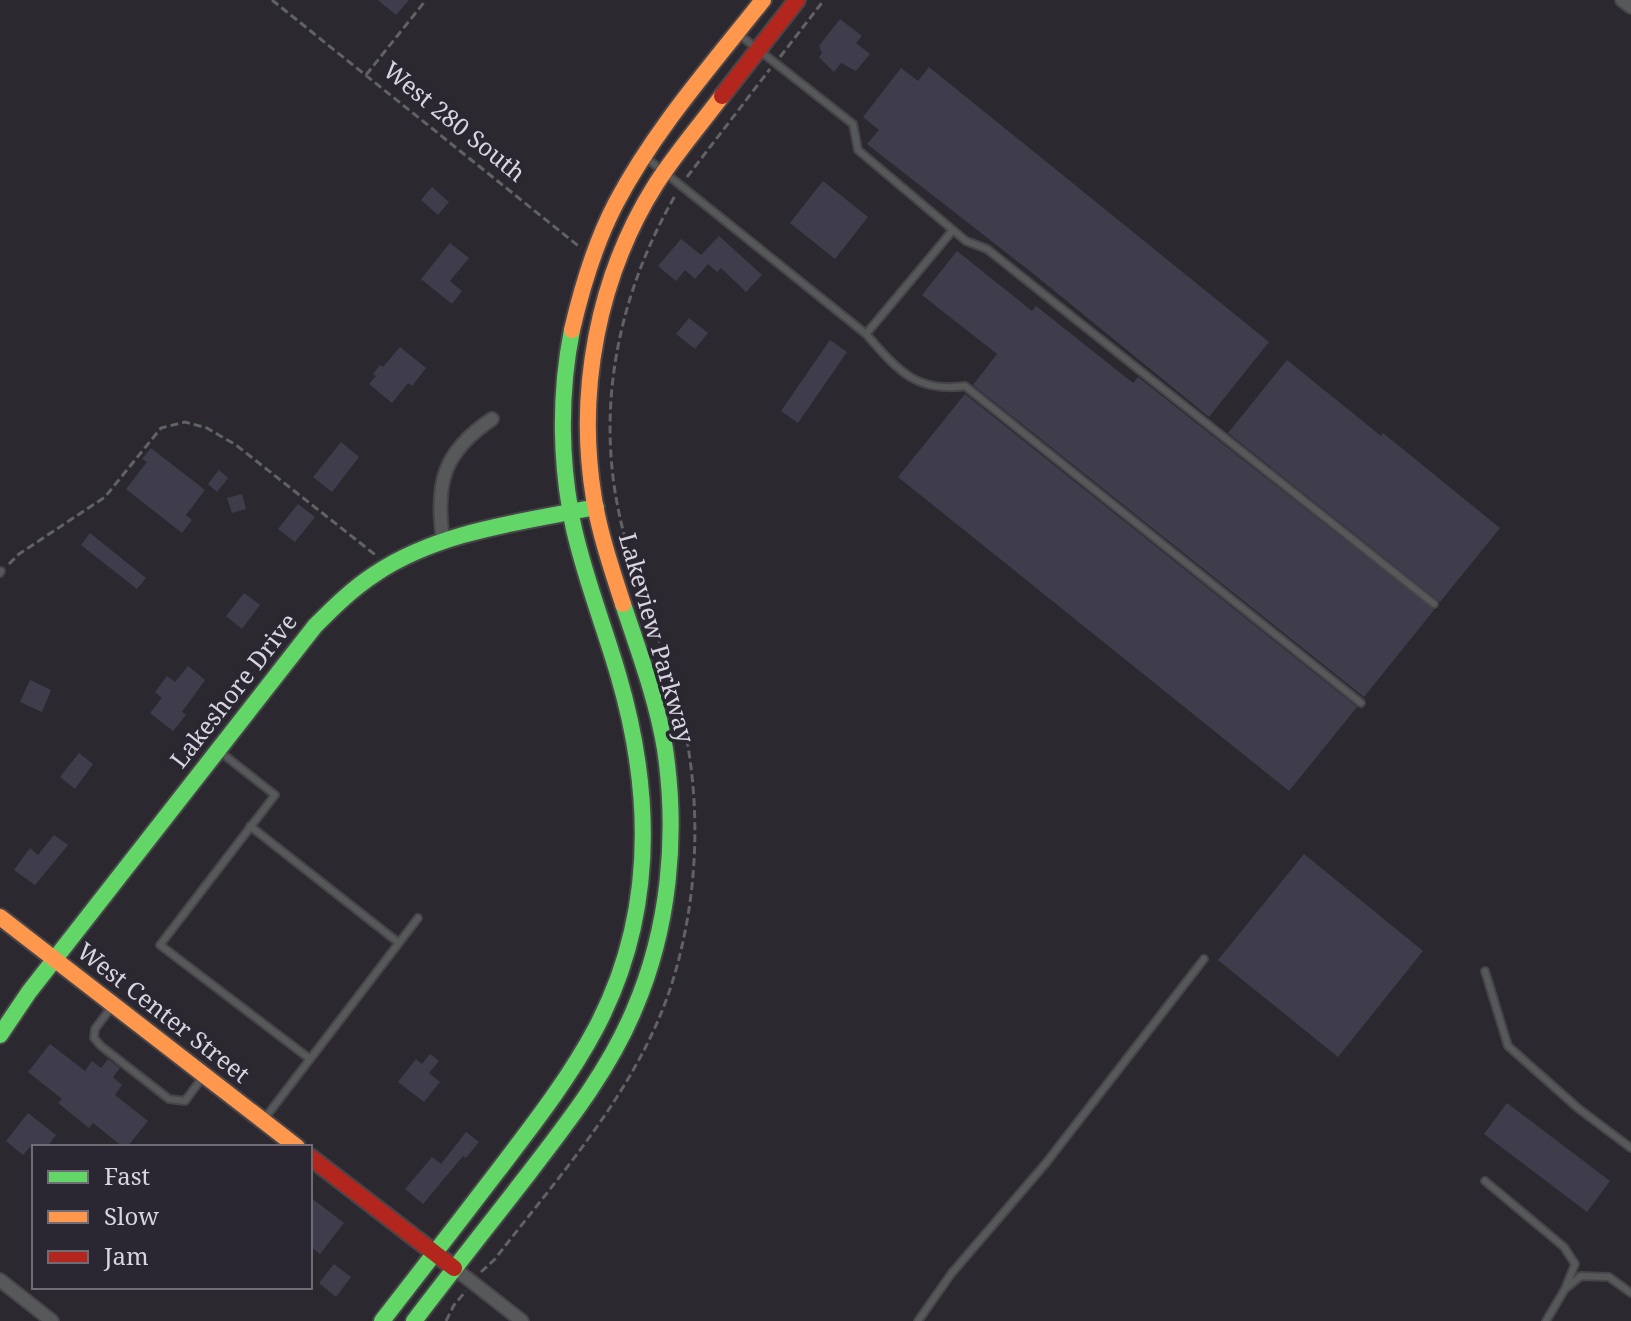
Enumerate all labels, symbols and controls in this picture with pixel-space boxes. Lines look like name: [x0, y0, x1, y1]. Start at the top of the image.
street label: West 280 South: [377, 53, 533, 189]
street label: Lakeview Parkway: [612, 529, 703, 747]
street label: Lakeshore Drive: [162, 606, 304, 774]
street label: West Center Street: [71, 934, 257, 1090]
legend: [32, 1145, 312, 1289]
text: Fast: [104, 1159, 150, 1192]
text: Slow: [104, 1199, 159, 1232]
text: Jam: [103, 1239, 149, 1272]

